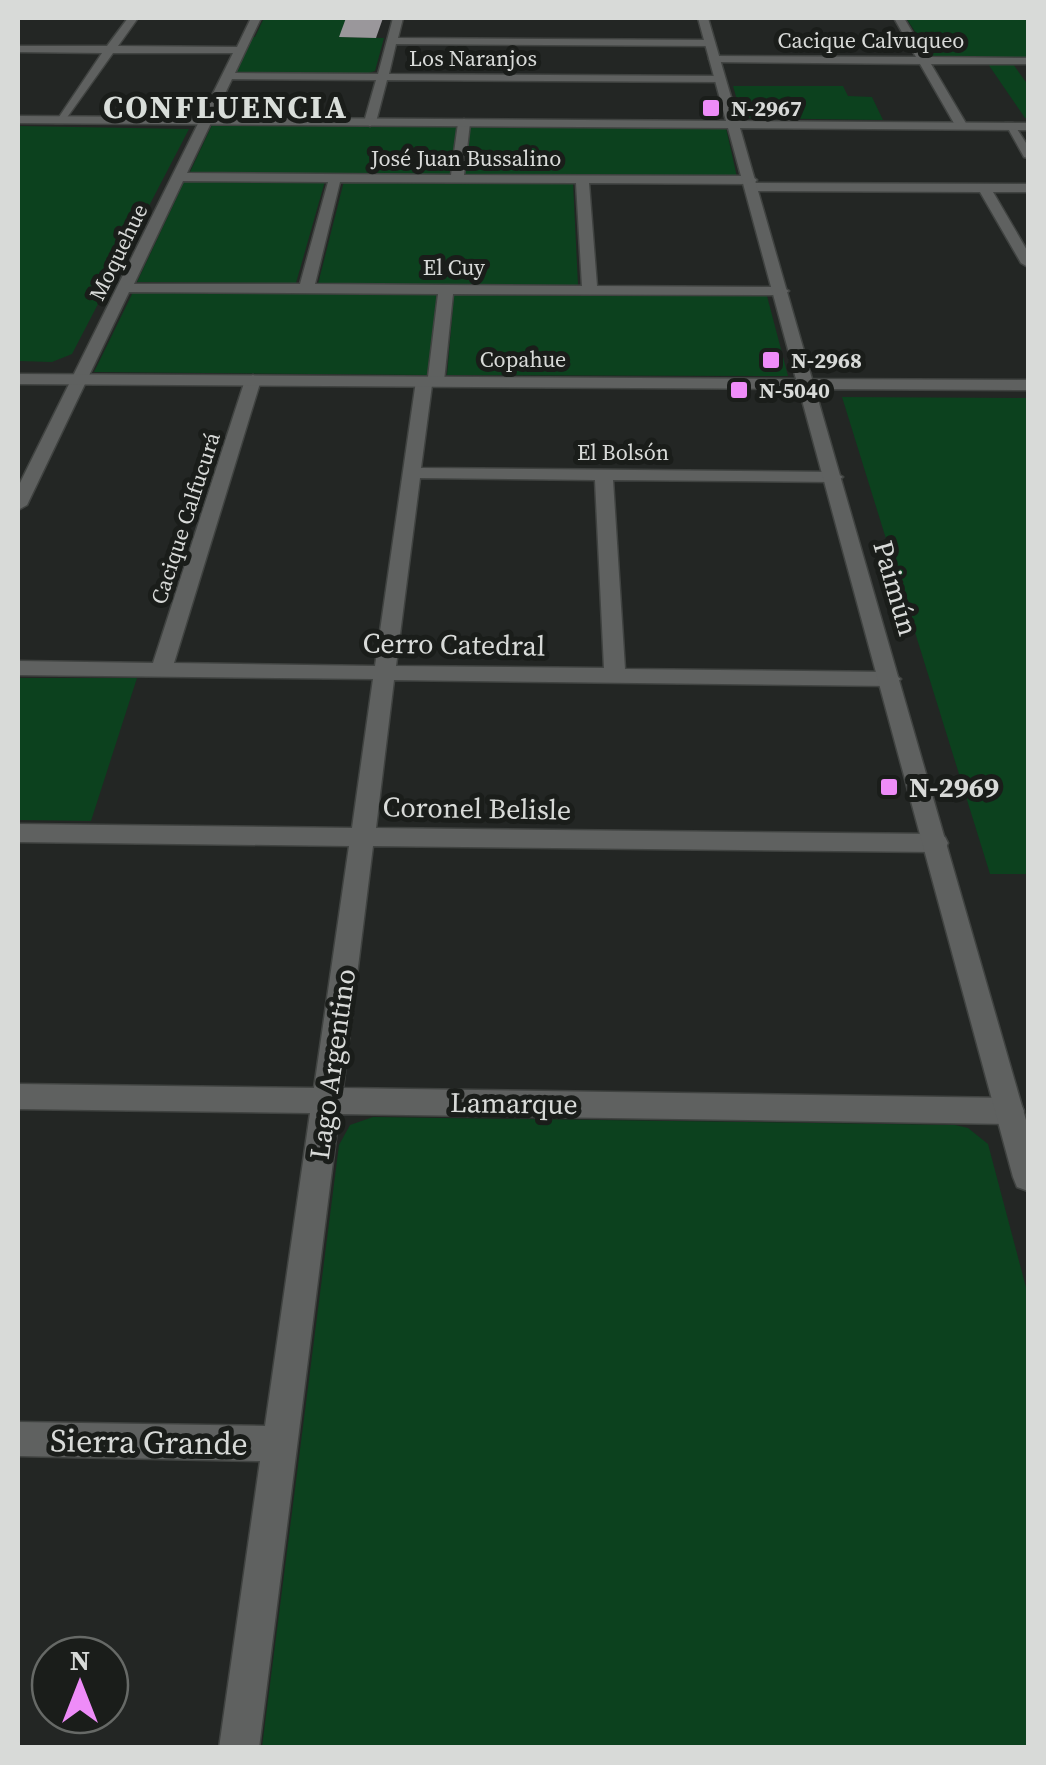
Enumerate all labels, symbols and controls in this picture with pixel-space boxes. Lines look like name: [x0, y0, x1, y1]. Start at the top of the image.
street label: Cacique Calvuqueo: [778, 25, 964, 55]
street label: Los Naranjos: [409, 43, 537, 73]
district label: CONFLUENCIA: [103, 85, 349, 129]
place label: N-2967: [731, 93, 802, 123]
marker: N-2967: [700, 97, 722, 119]
street label: José Juan Bussalino: [370, 143, 561, 173]
street label: Moquehue: [82, 199, 154, 305]
street label: El Cuy: [423, 252, 486, 282]
street label: Copahue: [480, 344, 566, 374]
place label: N-2968: [791, 345, 862, 375]
marker: N-2968: [760, 349, 782, 371]
place label: N-5040: [759, 375, 830, 405]
marker: N-5040: [728, 379, 750, 401]
street label: Cacique Calfucurá: [143, 427, 227, 608]
street label: El Bolsón: [577, 437, 669, 467]
street label: Paimún: [864, 536, 928, 640]
street label: Cerro Catedral: [362, 623, 546, 665]
place label: N-2969: [909, 768, 999, 806]
marker: N-2969: [878, 776, 900, 798]
street label: Coronel Belisle: [382, 787, 572, 829]
street label: Lago Argentino: [300, 966, 364, 1162]
street label: Lamarque: [450, 1083, 578, 1123]
street label: Sierra Grande: [50, 1418, 248, 1466]
north arrow: [30, 1635, 130, 1735]
text: N: [70, 1641, 90, 1679]

